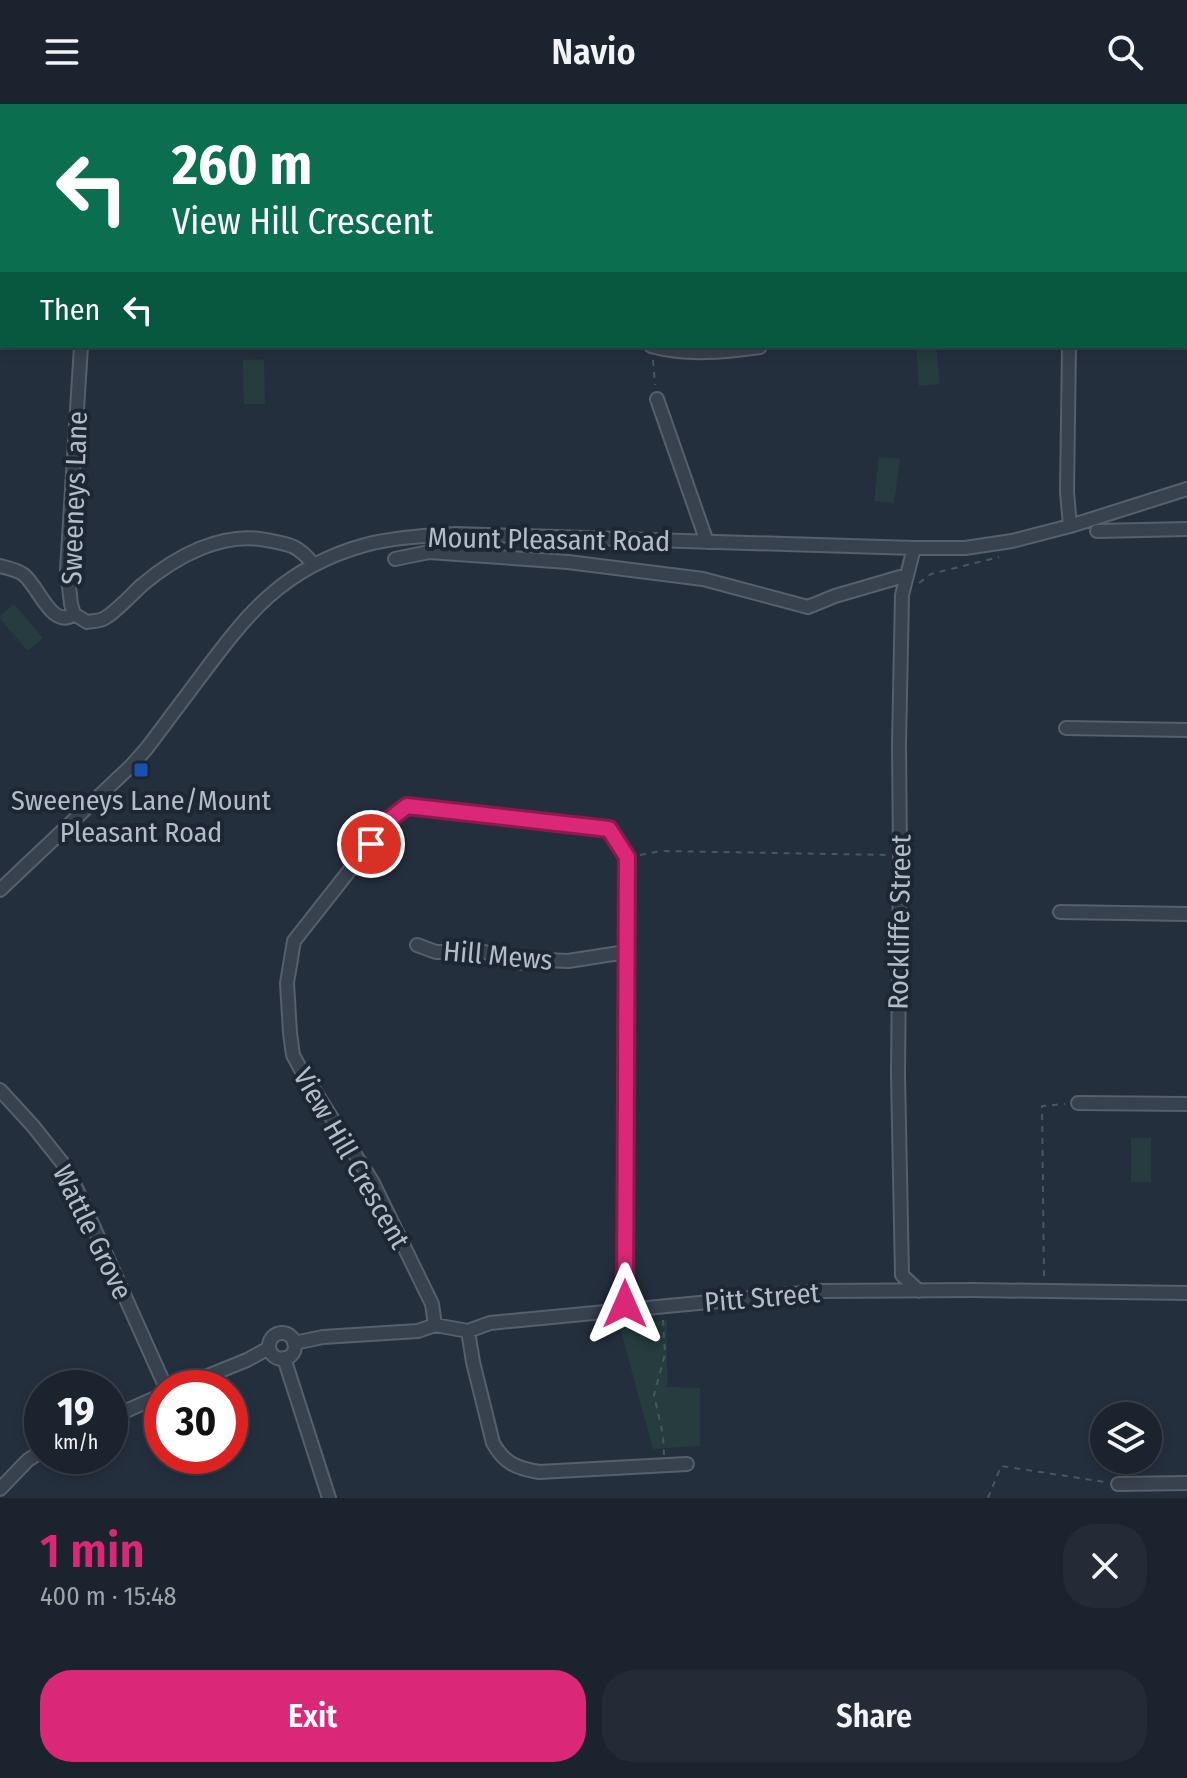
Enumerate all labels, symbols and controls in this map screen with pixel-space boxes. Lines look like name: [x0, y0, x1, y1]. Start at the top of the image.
icon: menu: [40, 30, 84, 74]
text: Navio: [551, 30, 636, 74]
icon: search: [1103, 30, 1147, 74]
text: 260 m: [172, 132, 312, 199]
icon: left: [40, 136, 144, 240]
text: View Hill Crescent: [172, 200, 433, 244]
icon: left: [116, 288, 160, 332]
text: Then: [40, 292, 100, 328]
street label: Sweeneys Lane: [55, 411, 94, 585]
street label: Mount Pleasant Road: [427, 521, 671, 558]
marker: Sweeneys Lane/Mount Pleasant Road: [132, 761, 150, 779]
place label: Sweeneys Lane/Mount Pleasant Road: [11, 784, 272, 849]
pin: [337, 810, 405, 878]
icon: arrive: [349, 822, 393, 866]
street label: Rockliffe Street: [881, 833, 918, 1010]
street label: Hill Mews: [442, 934, 554, 977]
street label: View Hill Crescent: [286, 1062, 417, 1255]
street label: Wattle Grove: [46, 1160, 139, 1305]
position arrow: [583, 1262, 667, 1346]
street label: Pitt Street: [703, 1276, 822, 1319]
speed limit sign: 30: [144, 1370, 248, 1474]
text: 19: [57, 1388, 95, 1436]
map controls: [1090, 1402, 1162, 1474]
button: layers: [1090, 1402, 1162, 1474]
text: km/h: [54, 1430, 98, 1454]
text: 1 min: [40, 1522, 145, 1580]
button: close: [1063, 1524, 1147, 1608]
text: 400 m · 15:48: [40, 1581, 177, 1612]
button: Exit: [40, 1670, 586, 1762]
button: Share: [602, 1670, 1147, 1762]

